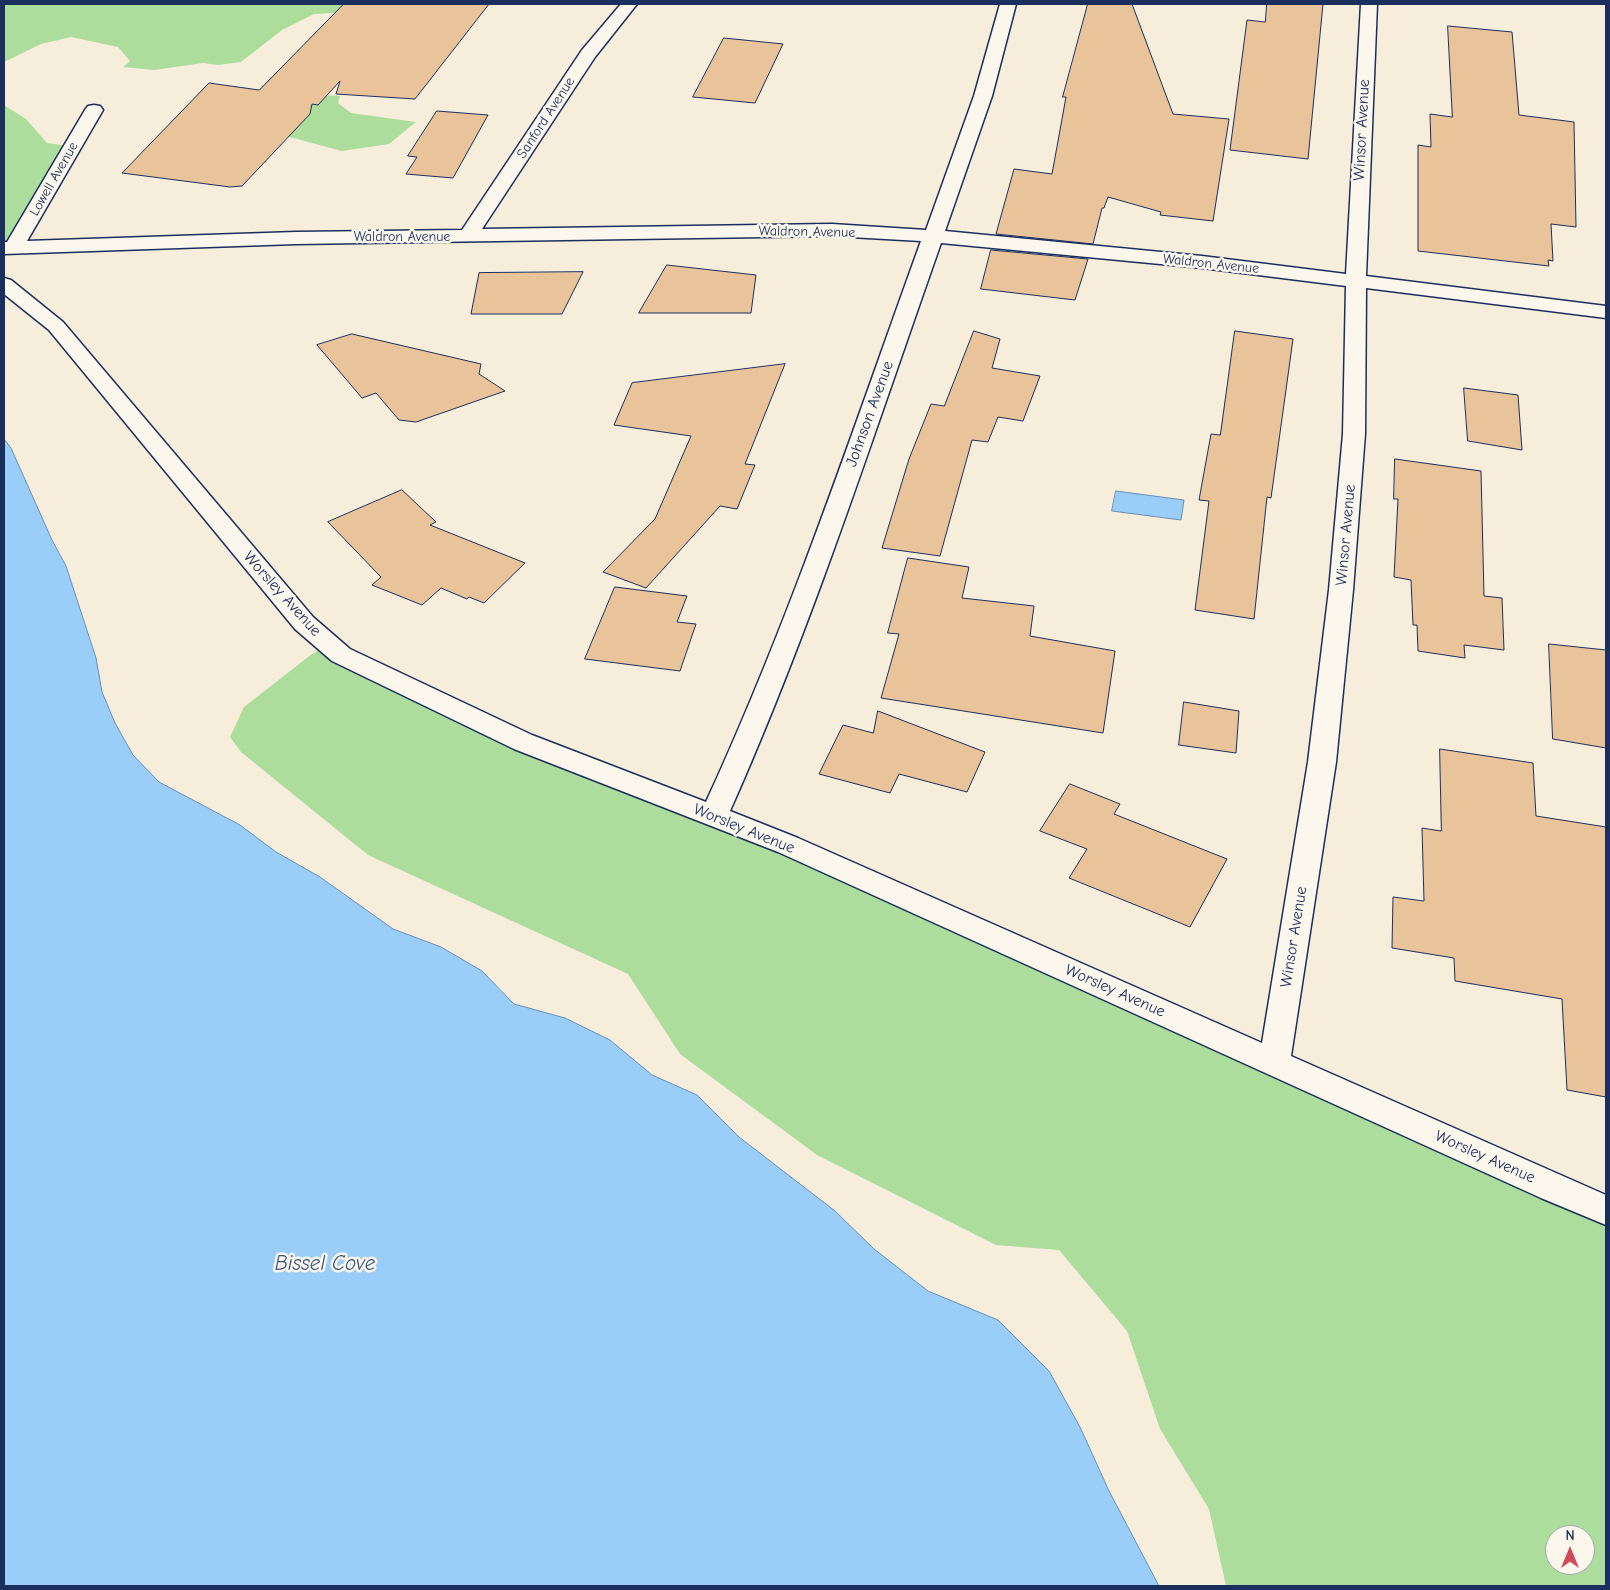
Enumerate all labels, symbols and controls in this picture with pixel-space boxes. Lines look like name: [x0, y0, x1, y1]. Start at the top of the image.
street label: Sanford Avenue: [513, 74, 579, 162]
street label: Winsor Avenue: [1350, 79, 1374, 181]
street label: Lowell Avenue: [26, 139, 82, 219]
street label: Waldron Avenue: [759, 223, 855, 241]
street label: Waldron Avenue: [354, 229, 450, 245]
street label: Waldron Avenue: [1162, 251, 1260, 277]
street label: Johnson Avenue: [842, 358, 898, 470]
street label: Winsor Avenue: [1332, 483, 1360, 587]
street label: Worsley Avenue: [239, 548, 325, 640]
street label: Worsley Avenue: [691, 800, 797, 858]
street label: Winsor Avenue: [1277, 885, 1311, 989]
street label: Worsley Avenue: [1062, 960, 1168, 1022]
street label: Worsley Avenue: [1432, 1126, 1538, 1188]
water label: Bissel Cove: [275, 1251, 375, 1277]
north arrow: [1545, 1525, 1595, 1575]
text: N: [1565, 1527, 1575, 1544]

